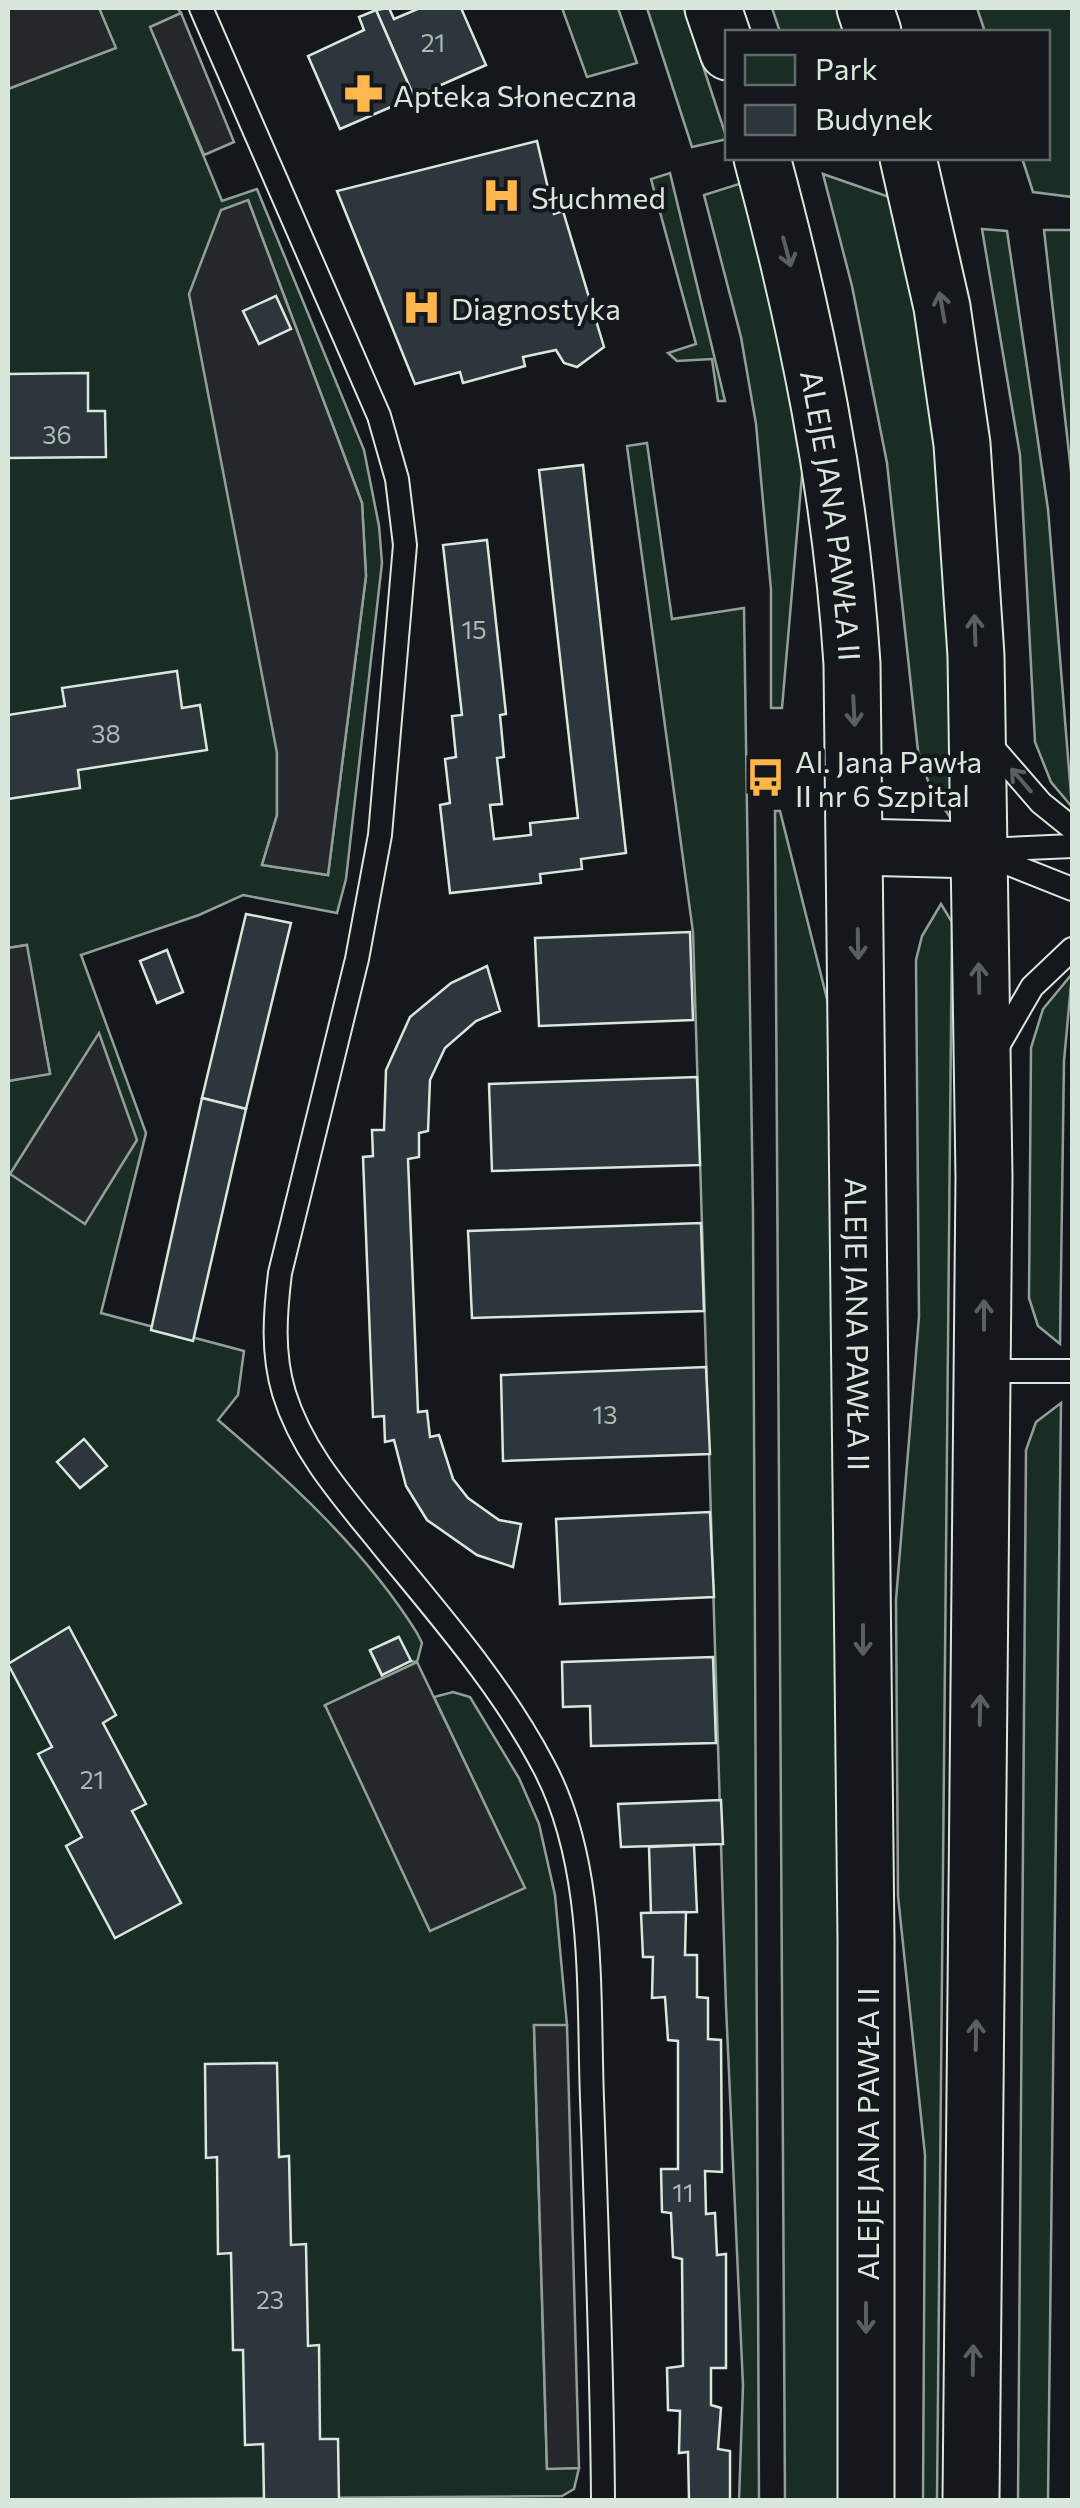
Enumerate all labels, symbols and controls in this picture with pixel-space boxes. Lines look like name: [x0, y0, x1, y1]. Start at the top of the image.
house number: 21: [421, 27, 445, 57]
legend: [725, 30, 1050, 160]
text: Park: [815, 49, 878, 86]
pharmacy icon: Apteka Słoneczna: [342, 73, 384, 115]
place label: Apteka Słoneczna: [393, 76, 637, 113]
text: Budynek: [815, 99, 933, 136]
hospital icon: Słuchmed: [480, 175, 522, 217]
place label: Słuchmed: [531, 178, 666, 215]
one-way arrow: [779, 236, 797, 267]
hospital icon: Diagnostyka: [400, 286, 442, 328]
place label: Diagnostyka: [451, 289, 621, 326]
one-way arrow: [931, 292, 950, 324]
street label: ALEJE JANA PAWŁA II: [794, 367, 870, 662]
house number: 36: [42, 419, 72, 449]
house number: 15: [461, 614, 487, 644]
one-way arrow: [965, 614, 984, 646]
one-way arrow: [845, 694, 864, 726]
house number: 38: [91, 718, 121, 748]
place label: Al. Jana Pawła II nr 6 Szpital: [795, 742, 982, 813]
bus stop icon: Al. Jana Pawła II nr 6 Szpital: [744, 756, 786, 798]
one-way arrow: [1011, 768, 1033, 794]
one-way arrow: [848, 928, 868, 960]
one-way arrow: [970, 963, 989, 995]
street label: ALEJE JANA PAWŁA II: [839, 1177, 879, 1471]
one-way arrow: [974, 1299, 993, 1331]
house number: 13: [593, 1399, 617, 1429]
one-way arrow: [854, 1624, 873, 1656]
one-way arrow: [970, 1694, 990, 1726]
house number: 21: [80, 1764, 104, 1794]
street label: ALEJE JANA PAWŁA II: [848, 1987, 885, 2281]
one-way arrow: [967, 2019, 986, 2051]
house number: 11: [672, 2177, 694, 2207]
house number: 23: [256, 2284, 284, 2314]
one-way arrow: [856, 2300, 876, 2333]
one-way arrow: [964, 2344, 982, 2376]

